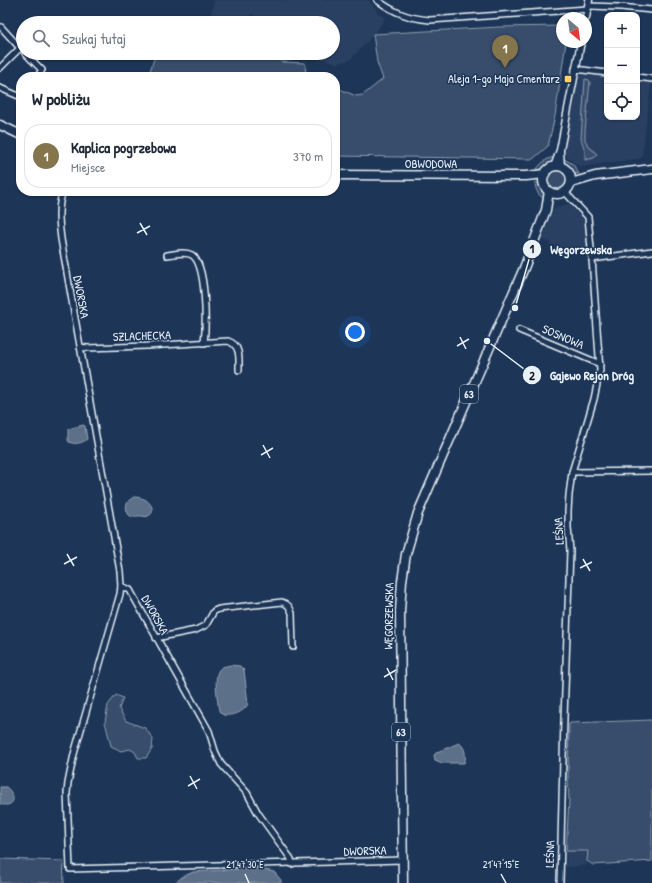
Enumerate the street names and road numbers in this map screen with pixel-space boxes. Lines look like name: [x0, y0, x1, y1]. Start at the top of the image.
street label: OBWODOWA: [405, 155, 457, 172]
street label: DWORSKA: [69, 274, 94, 320]
street label: SOSNOWA: [540, 320, 587, 353]
street label: SZLACHECKA: [113, 326, 171, 345]
road number: 63: [460, 385, 478, 403]
street label: LEŚNA: [549, 517, 568, 545]
street label: WĘGORZEWSKA: [379, 582, 398, 650]
street label: DWORSKA: [138, 592, 173, 638]
road number: 63: [392, 723, 410, 741]
street label: LEŚNA: [541, 840, 558, 868]
street label: DWORSKA: [343, 841, 387, 860]

